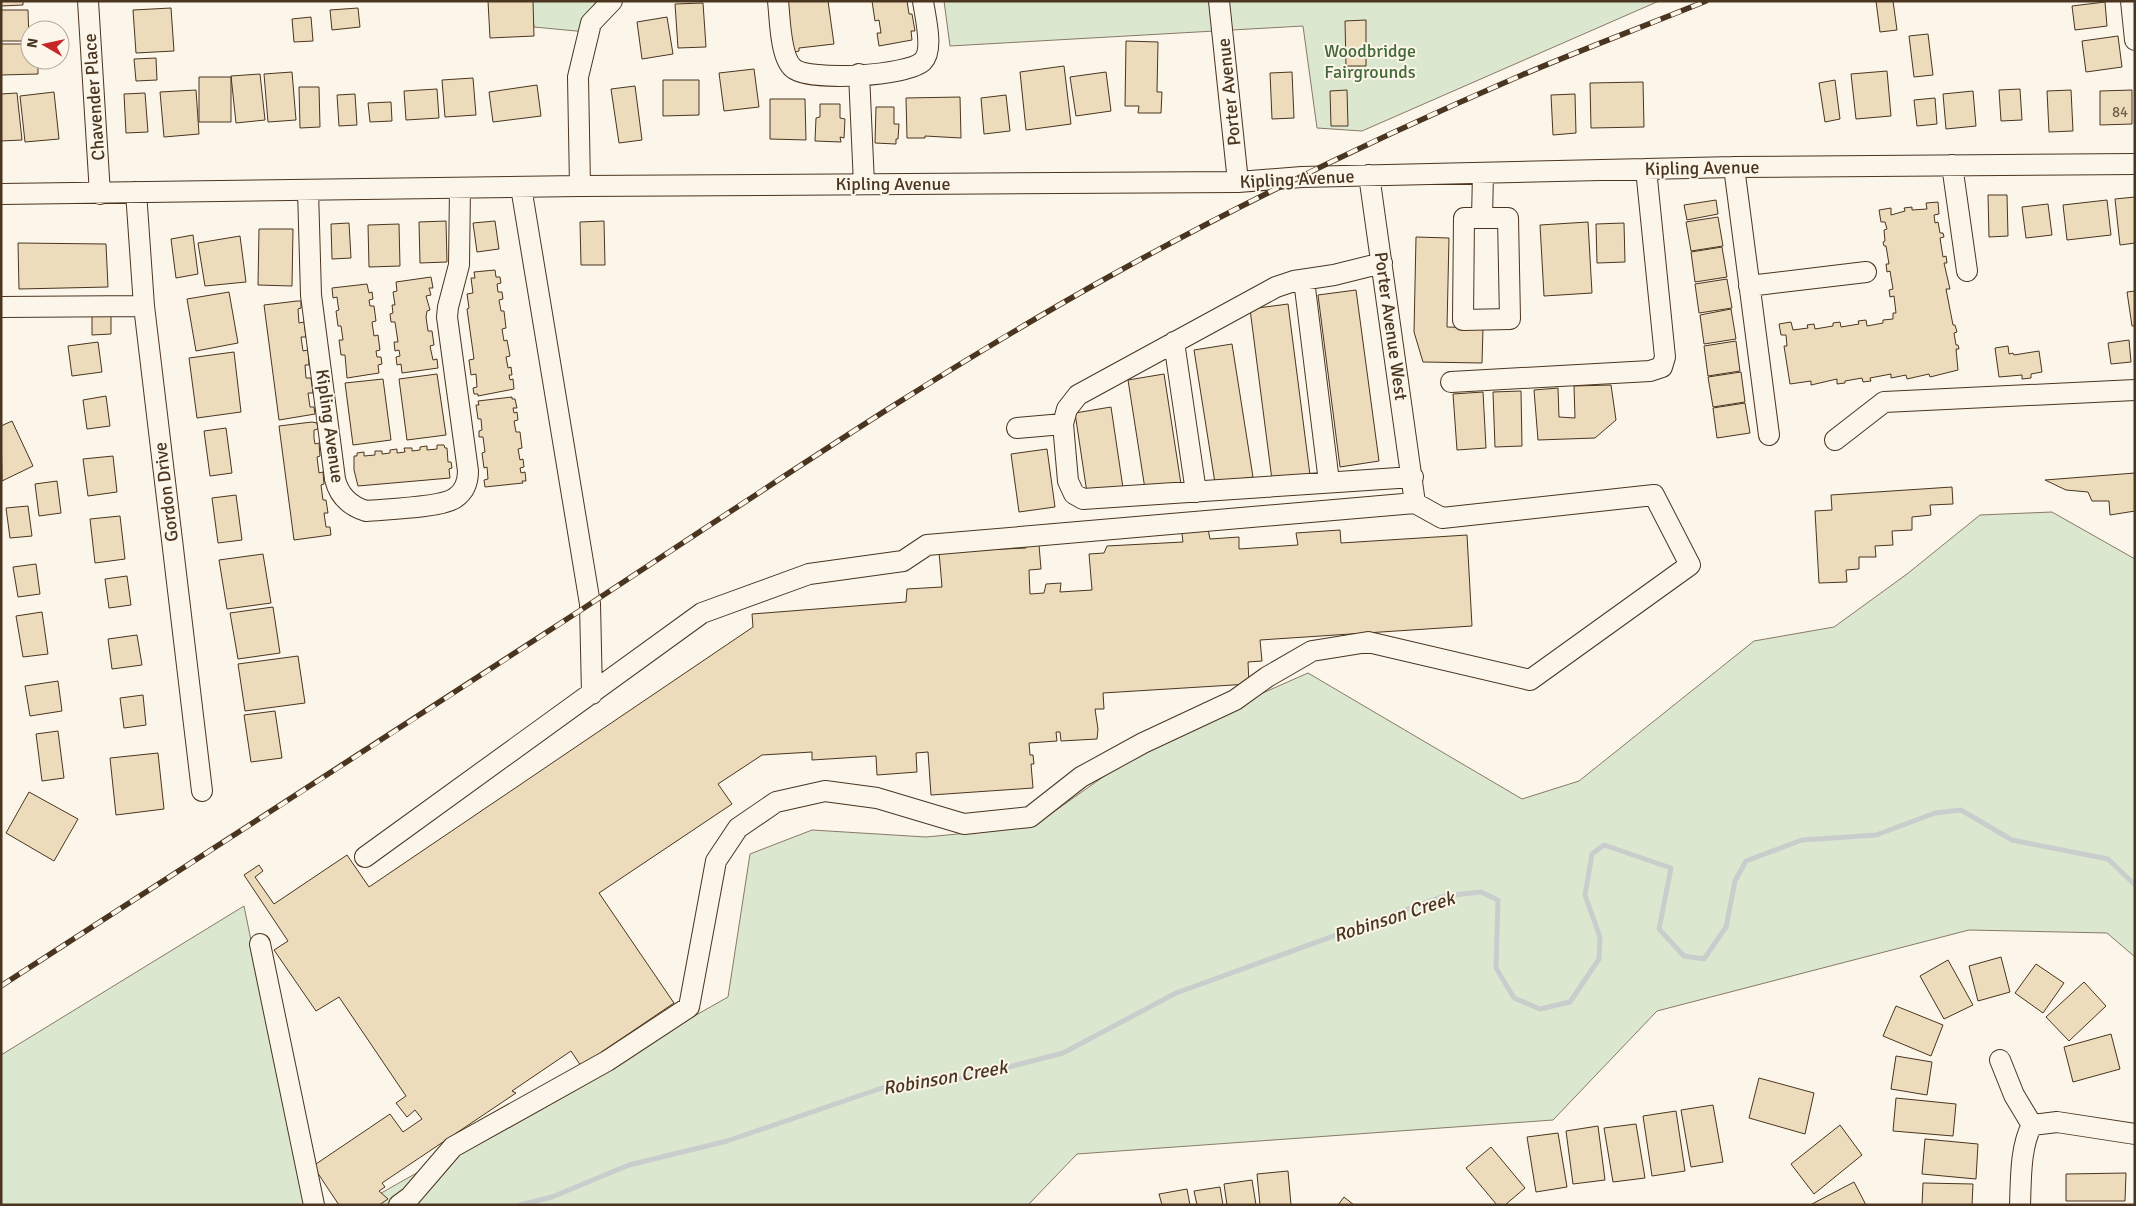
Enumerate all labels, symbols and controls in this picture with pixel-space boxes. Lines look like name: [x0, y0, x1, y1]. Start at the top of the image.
north arrow: [20, 20, 70, 70]
street label: Chavender Place: [79, 33, 109, 161]
text: N: [23, 37, 42, 49]
street label: Porter Avenue: [1212, 37, 1246, 147]
park label: Woodbridge Fairgrounds: [1324, 40, 1416, 83]
house number: 84: [2112, 103, 2128, 121]
street label: Kipling Avenue: [1644, 156, 1760, 180]
street label: Kipling Avenue: [1239, 165, 1355, 193]
street label: Kipling Avenue: [836, 173, 950, 195]
street label: Porter Avenue West: [1370, 250, 1412, 402]
street label: Kipling Avenue: [311, 368, 349, 484]
street label: Gordon Drive: [149, 441, 183, 543]
water label: Robinson Creek: [1330, 886, 1459, 948]
water label: Robinson Creek: [881, 1055, 1011, 1101]

